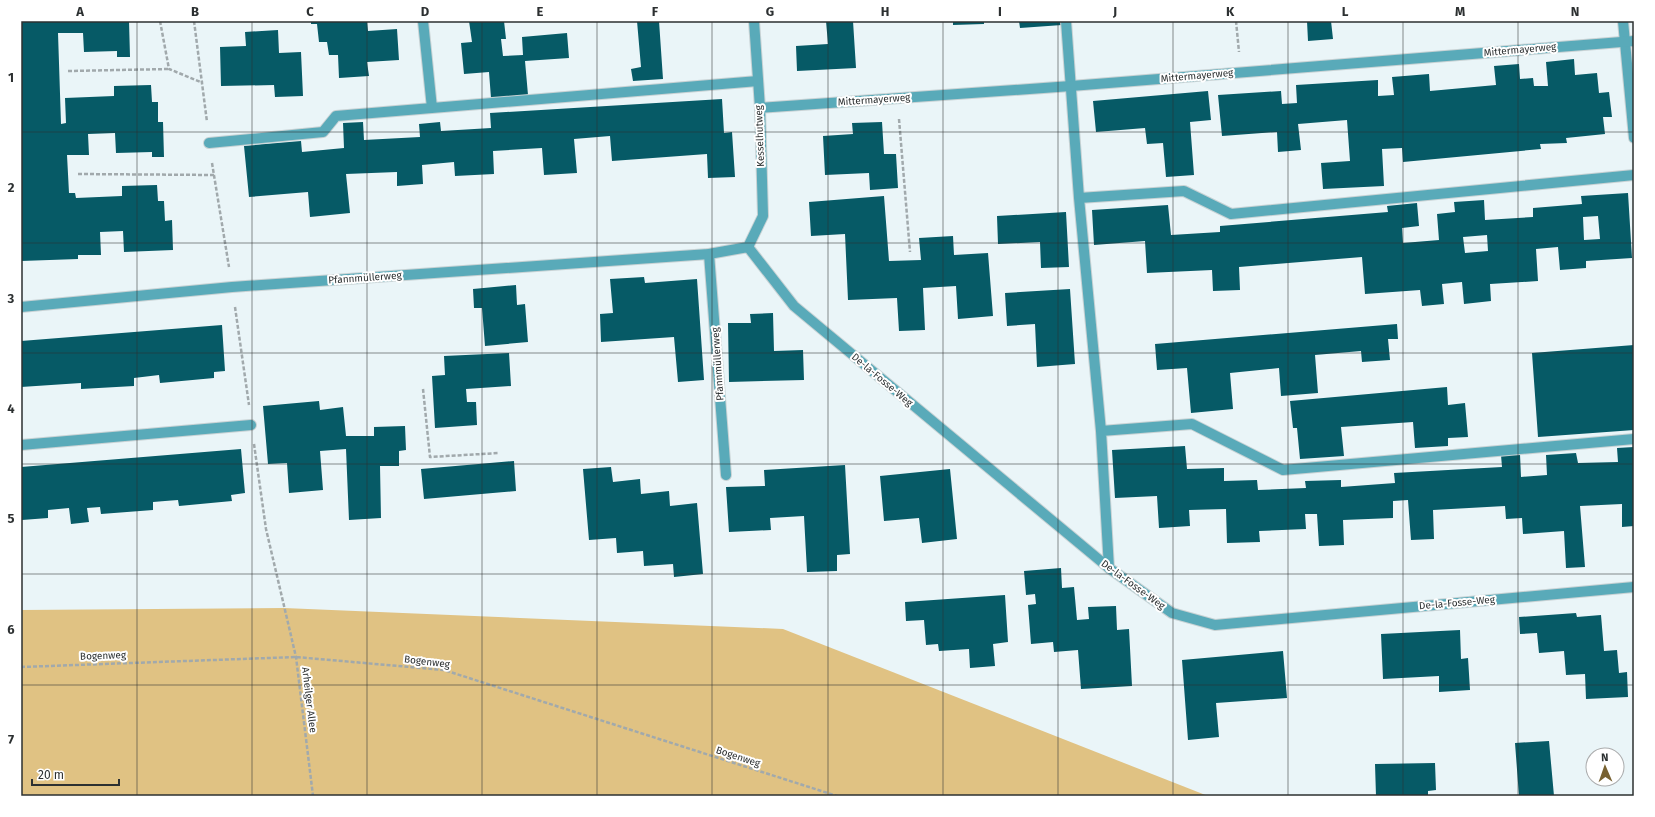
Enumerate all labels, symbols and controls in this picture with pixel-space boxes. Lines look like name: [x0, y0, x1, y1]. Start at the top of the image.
text: A: [75, 4, 84, 19]
text: B: [191, 4, 199, 19]
text: C: [306, 4, 314, 19]
text: D: [421, 4, 430, 19]
text: E: [537, 4, 544, 19]
text: F: [652, 4, 659, 19]
text: G: [766, 4, 774, 19]
text: H: [881, 4, 889, 19]
text: I: [998, 4, 1002, 19]
text: J: [1112, 4, 1117, 19]
text: K: [1226, 4, 1235, 19]
text: L: [1342, 4, 1349, 19]
text: M: [1455, 4, 1465, 19]
text: N: [1571, 4, 1579, 19]
street label: Mittermayerweg: [1483, 41, 1558, 59]
street label: Mittermayerweg: [1160, 67, 1235, 85]
text: 1: [8, 70, 14, 85]
street label: Mittermayerweg: [837, 91, 912, 109]
street label: Kesselhutweg: [753, 104, 767, 167]
text: 2: [8, 180, 15, 195]
street label: Pfannmüllerweg: [328, 269, 403, 287]
text: 3: [7, 291, 15, 306]
street label: Pfannmüllerweg: [709, 326, 727, 401]
street label: De-la-Fosse-Weg: [849, 351, 916, 410]
text: 4: [7, 401, 15, 416]
text: 5: [8, 511, 15, 526]
street label: De-la-Fosse-Weg: [1099, 558, 1168, 613]
street label: De-la-Fosse-Weg: [1419, 594, 1496, 612]
text: 6: [7, 622, 15, 637]
street label: Bogenweg: [80, 649, 127, 663]
street label: Bogenweg: [403, 653, 451, 671]
street label: Arheilger Allee: [299, 666, 319, 734]
text: 7: [8, 732, 14, 747]
street label: Bogenweg: [714, 744, 763, 770]
north arrow: [1585, 747, 1625, 787]
text: N: [1601, 751, 1609, 764]
scale bar: [32, 761, 119, 787]
text: 20 m: [38, 768, 64, 782]

